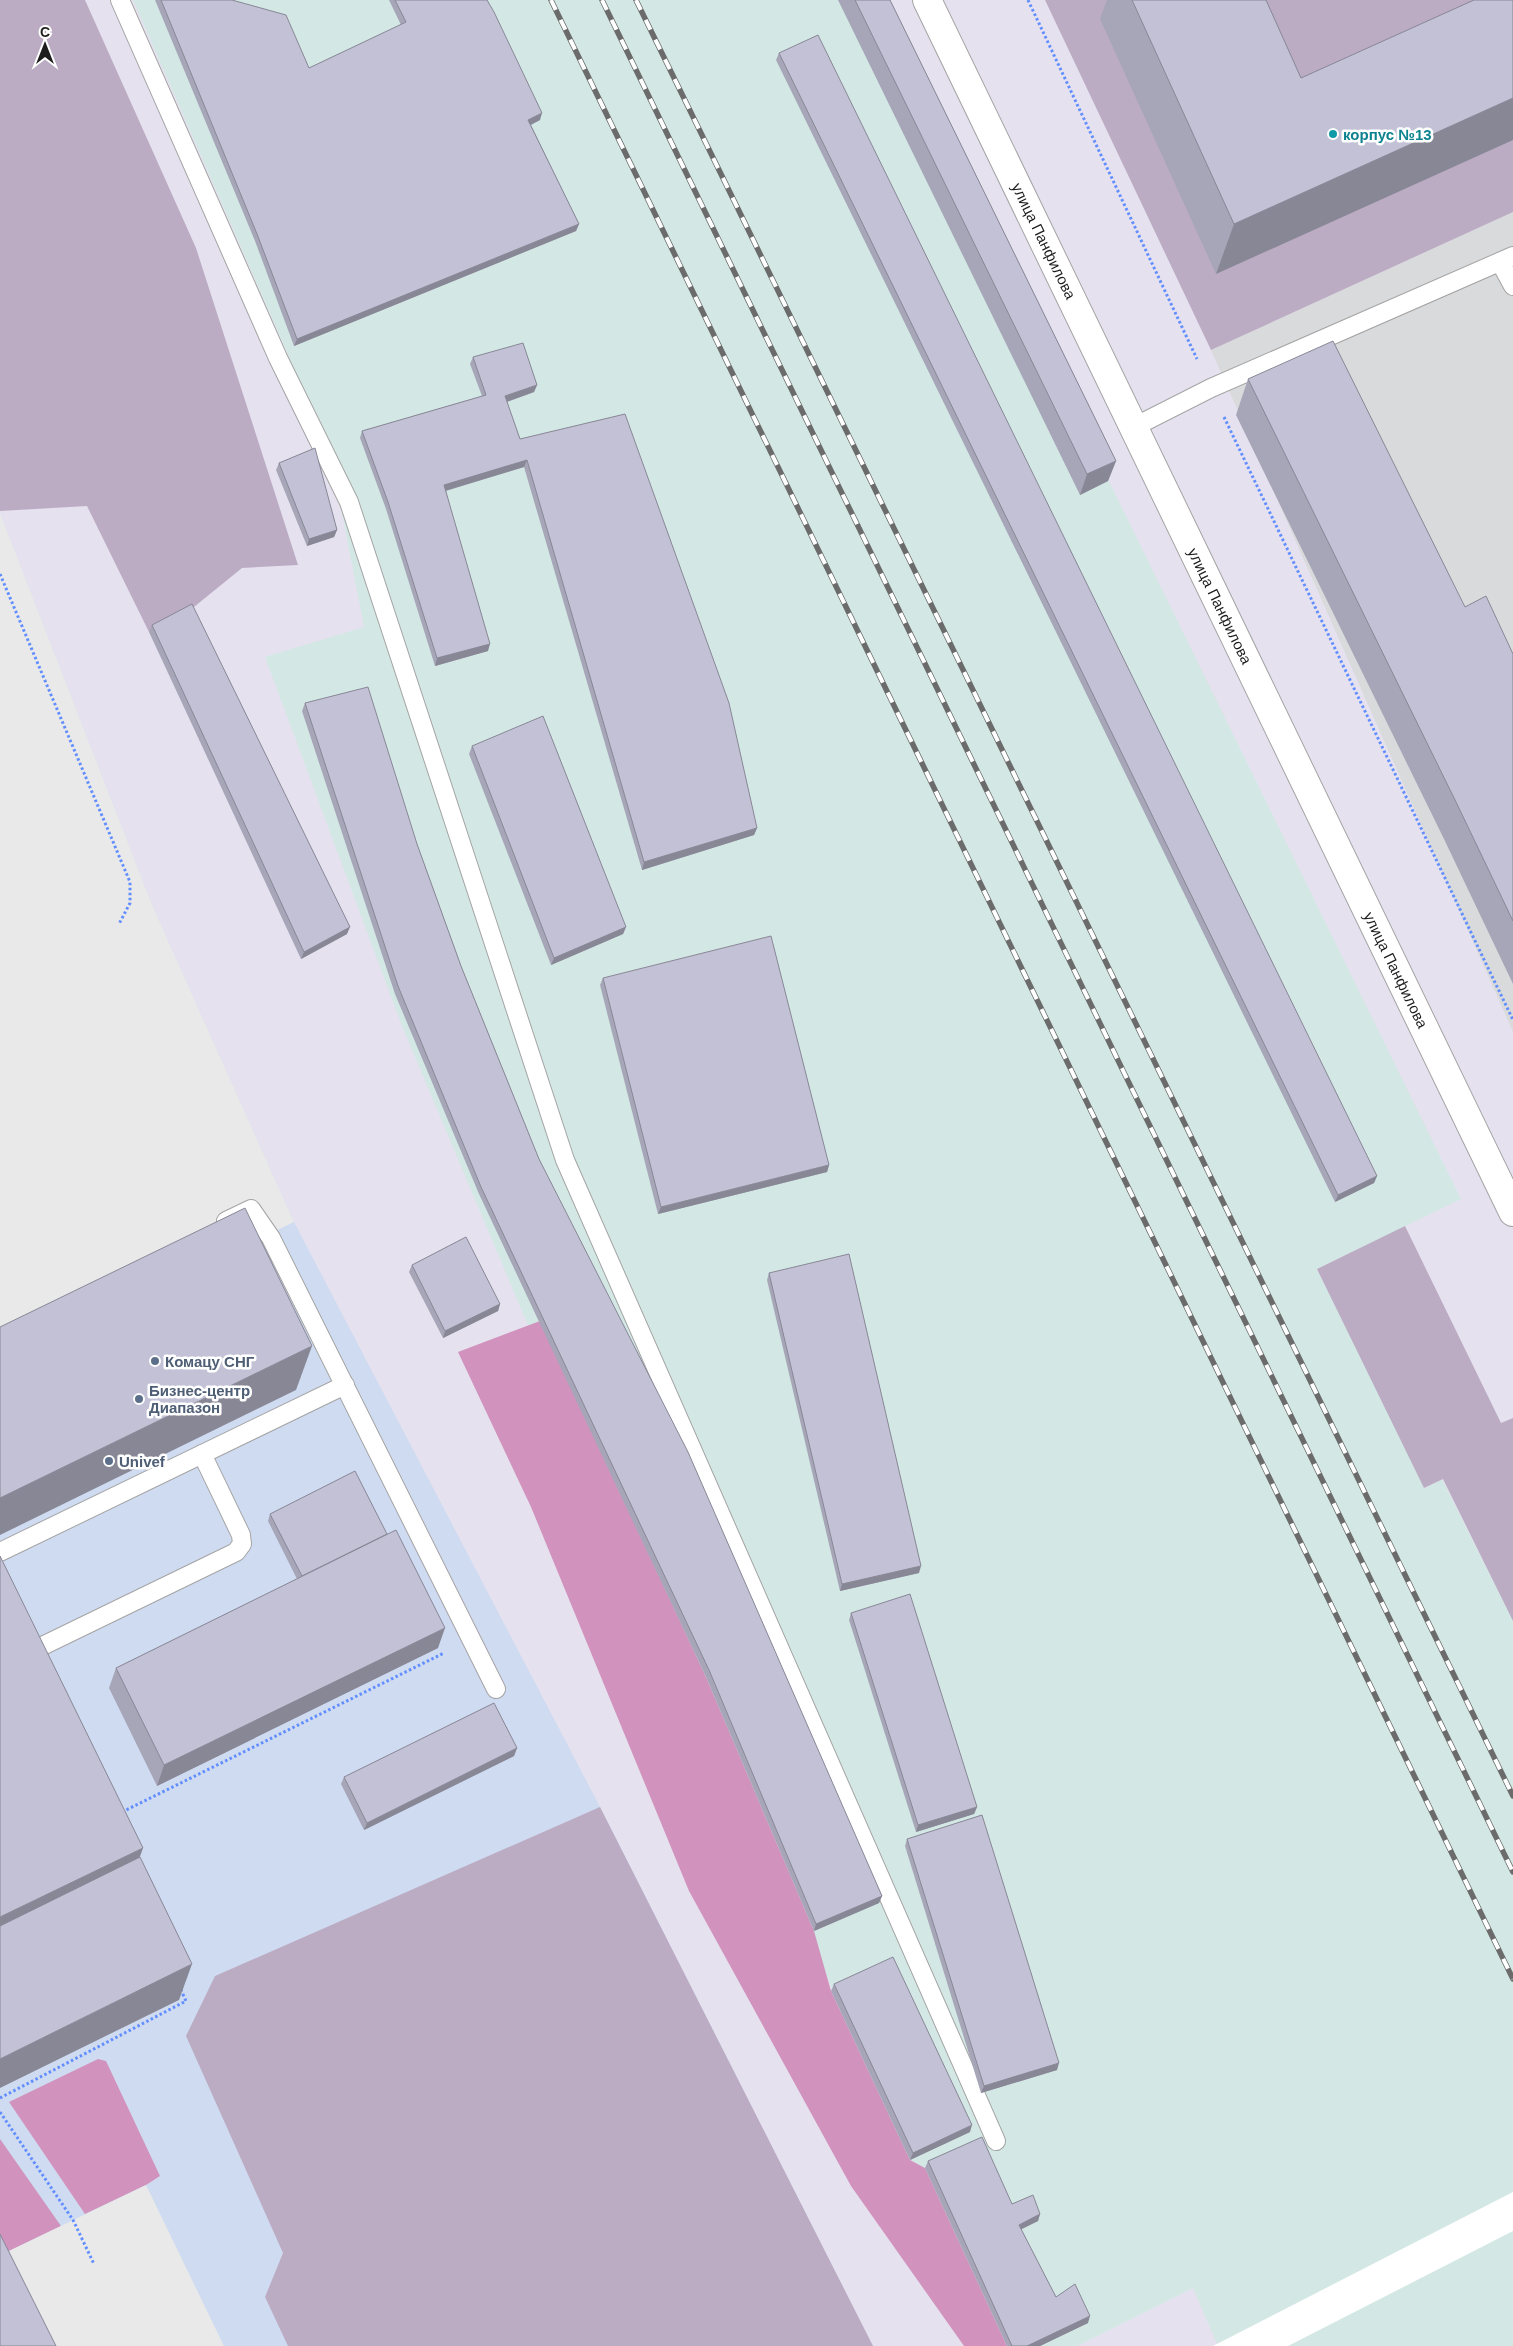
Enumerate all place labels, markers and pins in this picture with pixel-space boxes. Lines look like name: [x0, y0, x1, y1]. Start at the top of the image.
place label: корпус №13: [1343, 126, 1432, 143]
marker: корпус №13: [1327, 128, 1339, 140]
place label: Комацу СНГ: [165, 1353, 255, 1370]
marker: Комацу СНГ: [149, 1355, 161, 1367]
place label: Бизнес-центр Диапазон: [149, 1382, 250, 1416]
marker: Бизнес-центр Диапазон: [133, 1393, 145, 1405]
place label: Univef: [119, 1453, 166, 1470]
marker: Univef: [103, 1455, 115, 1467]

